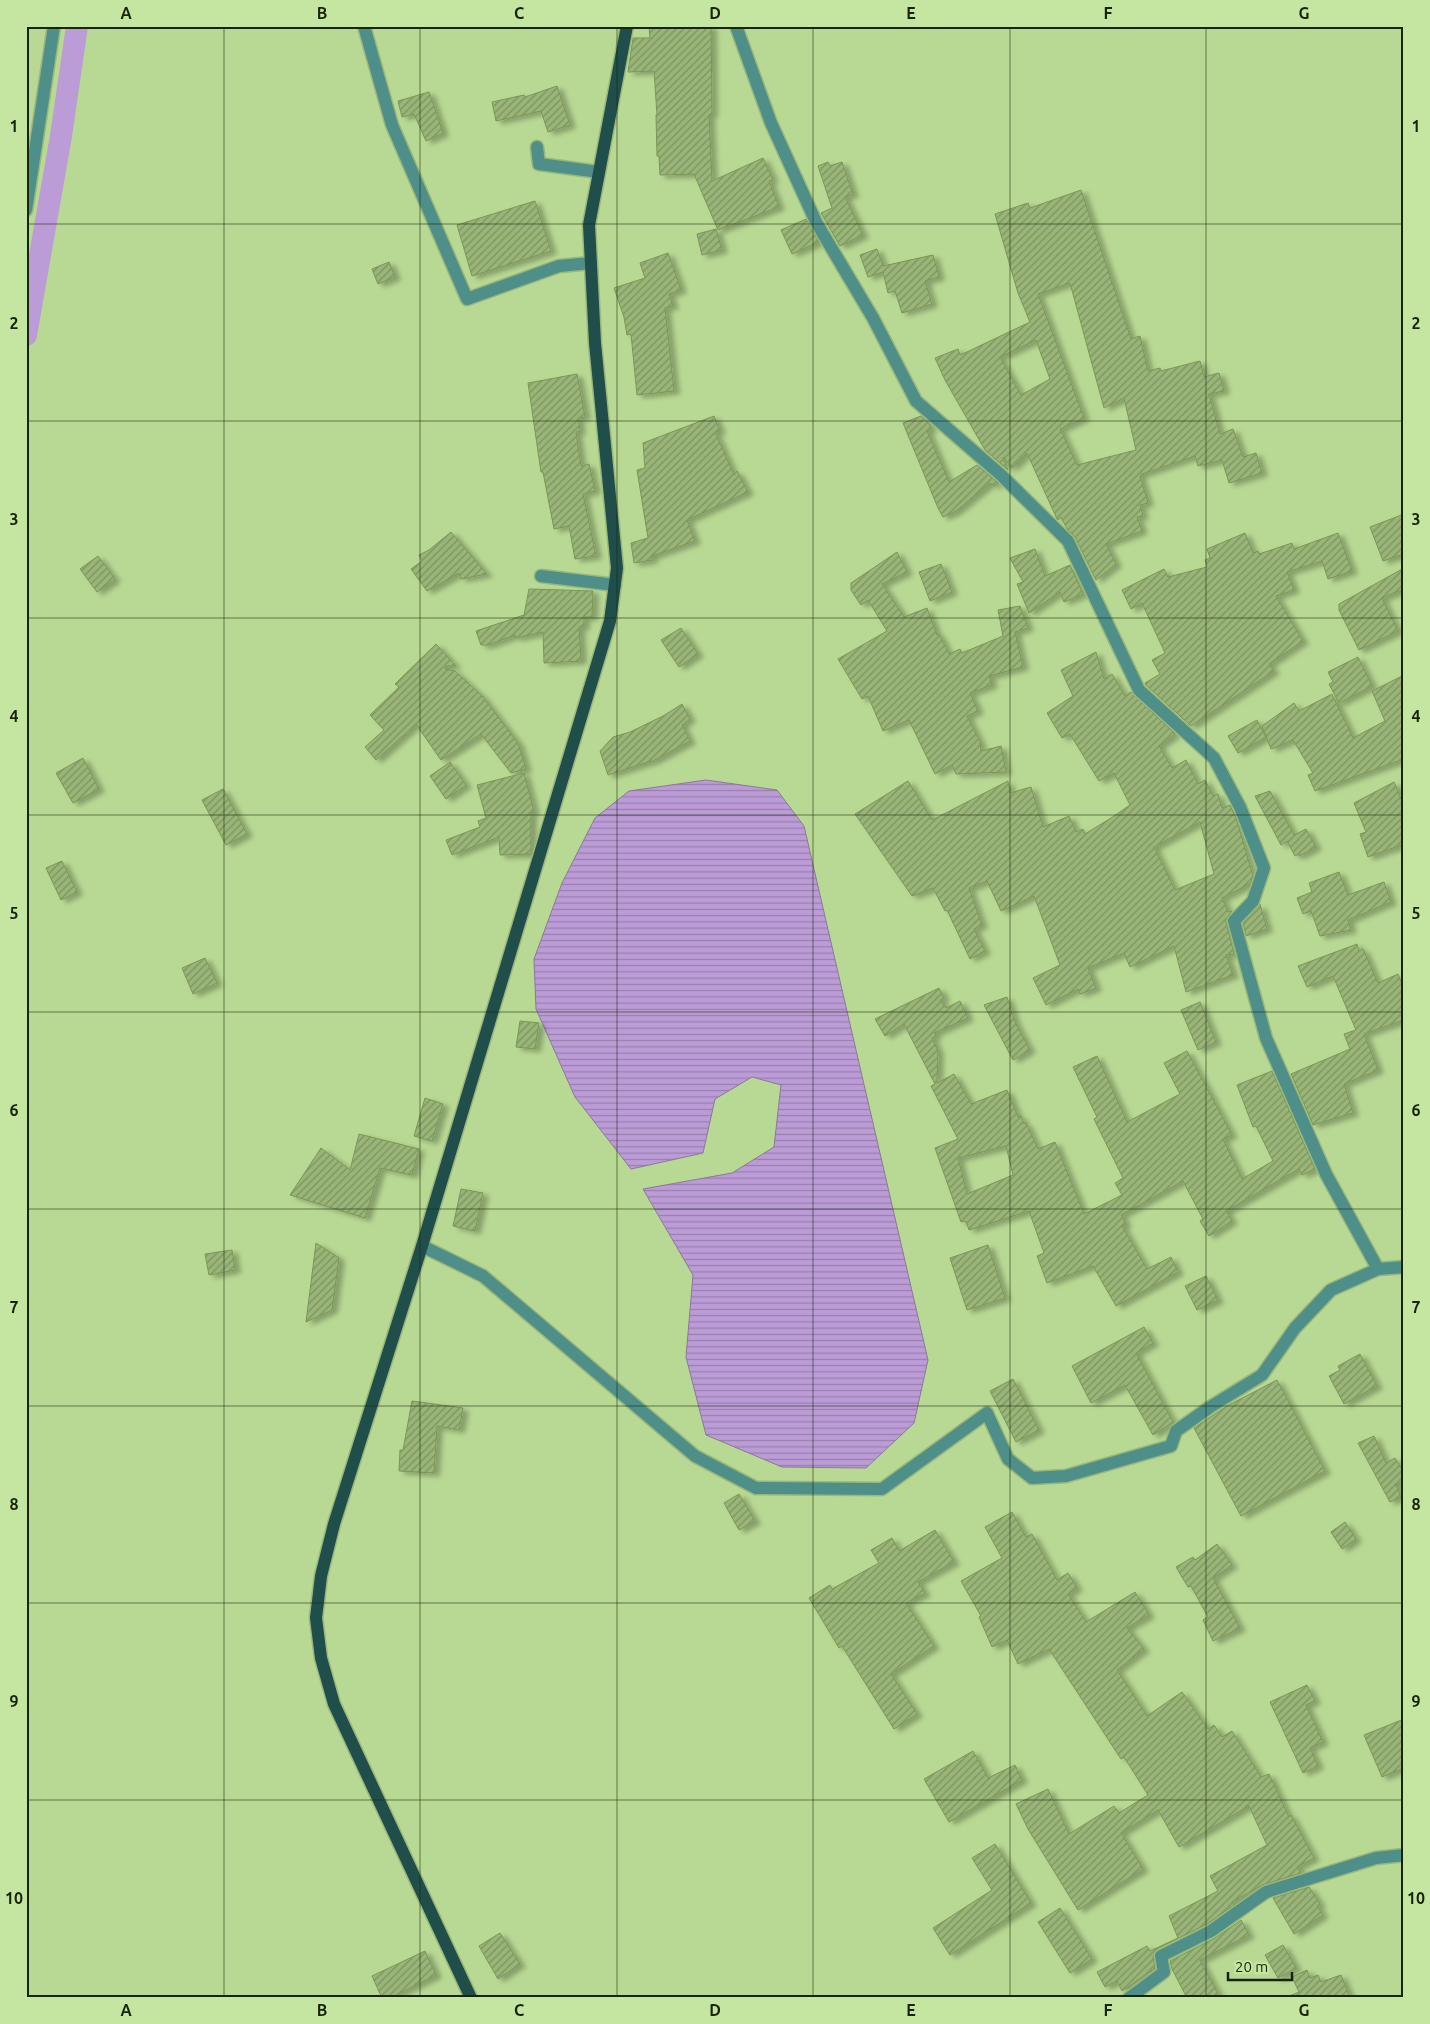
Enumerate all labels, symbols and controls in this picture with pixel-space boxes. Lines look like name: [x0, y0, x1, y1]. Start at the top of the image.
text: A: [120, 4, 132, 22]
text: B: [317, 4, 327, 22]
text: C: [514, 4, 524, 22]
text: D: [709, 4, 721, 22]
text: E: [906, 4, 916, 22]
text: F: [1104, 4, 1113, 22]
text: G: [1298, 4, 1310, 22]
text: 1: [9, 117, 19, 135]
text: 1: [1411, 117, 1421, 135]
text: 2: [9, 314, 19, 332]
text: 2: [1411, 314, 1421, 332]
text: 3: [9, 510, 19, 528]
text: 3: [1411, 510, 1421, 528]
text: 4: [9, 707, 19, 725]
text: 4: [1411, 707, 1421, 725]
text: 5: [9, 904, 19, 922]
text: 5: [1411, 904, 1421, 922]
text: 6: [9, 1101, 19, 1119]
text: 6: [1411, 1101, 1421, 1119]
text: 7: [9, 1298, 19, 1316]
text: 7: [1411, 1298, 1421, 1316]
text: 8: [9, 1495, 19, 1513]
text: 8: [1411, 1495, 1421, 1513]
text: 9: [9, 1692, 19, 1710]
text: 9: [1411, 1692, 1421, 1710]
text: 10: [5, 1889, 23, 1907]
text: 10: [1407, 1889, 1425, 1907]
scale bar: [1228, 1949, 1291, 1981]
text: 20 m: [1235, 1958, 1268, 1975]
text: A: [120, 2001, 132, 2019]
text: B: [317, 2001, 327, 2019]
text: C: [514, 2001, 524, 2019]
text: D: [709, 2001, 721, 2019]
text: E: [906, 2001, 916, 2019]
text: F: [1104, 2001, 1113, 2019]
text: G: [1298, 2001, 1310, 2019]

